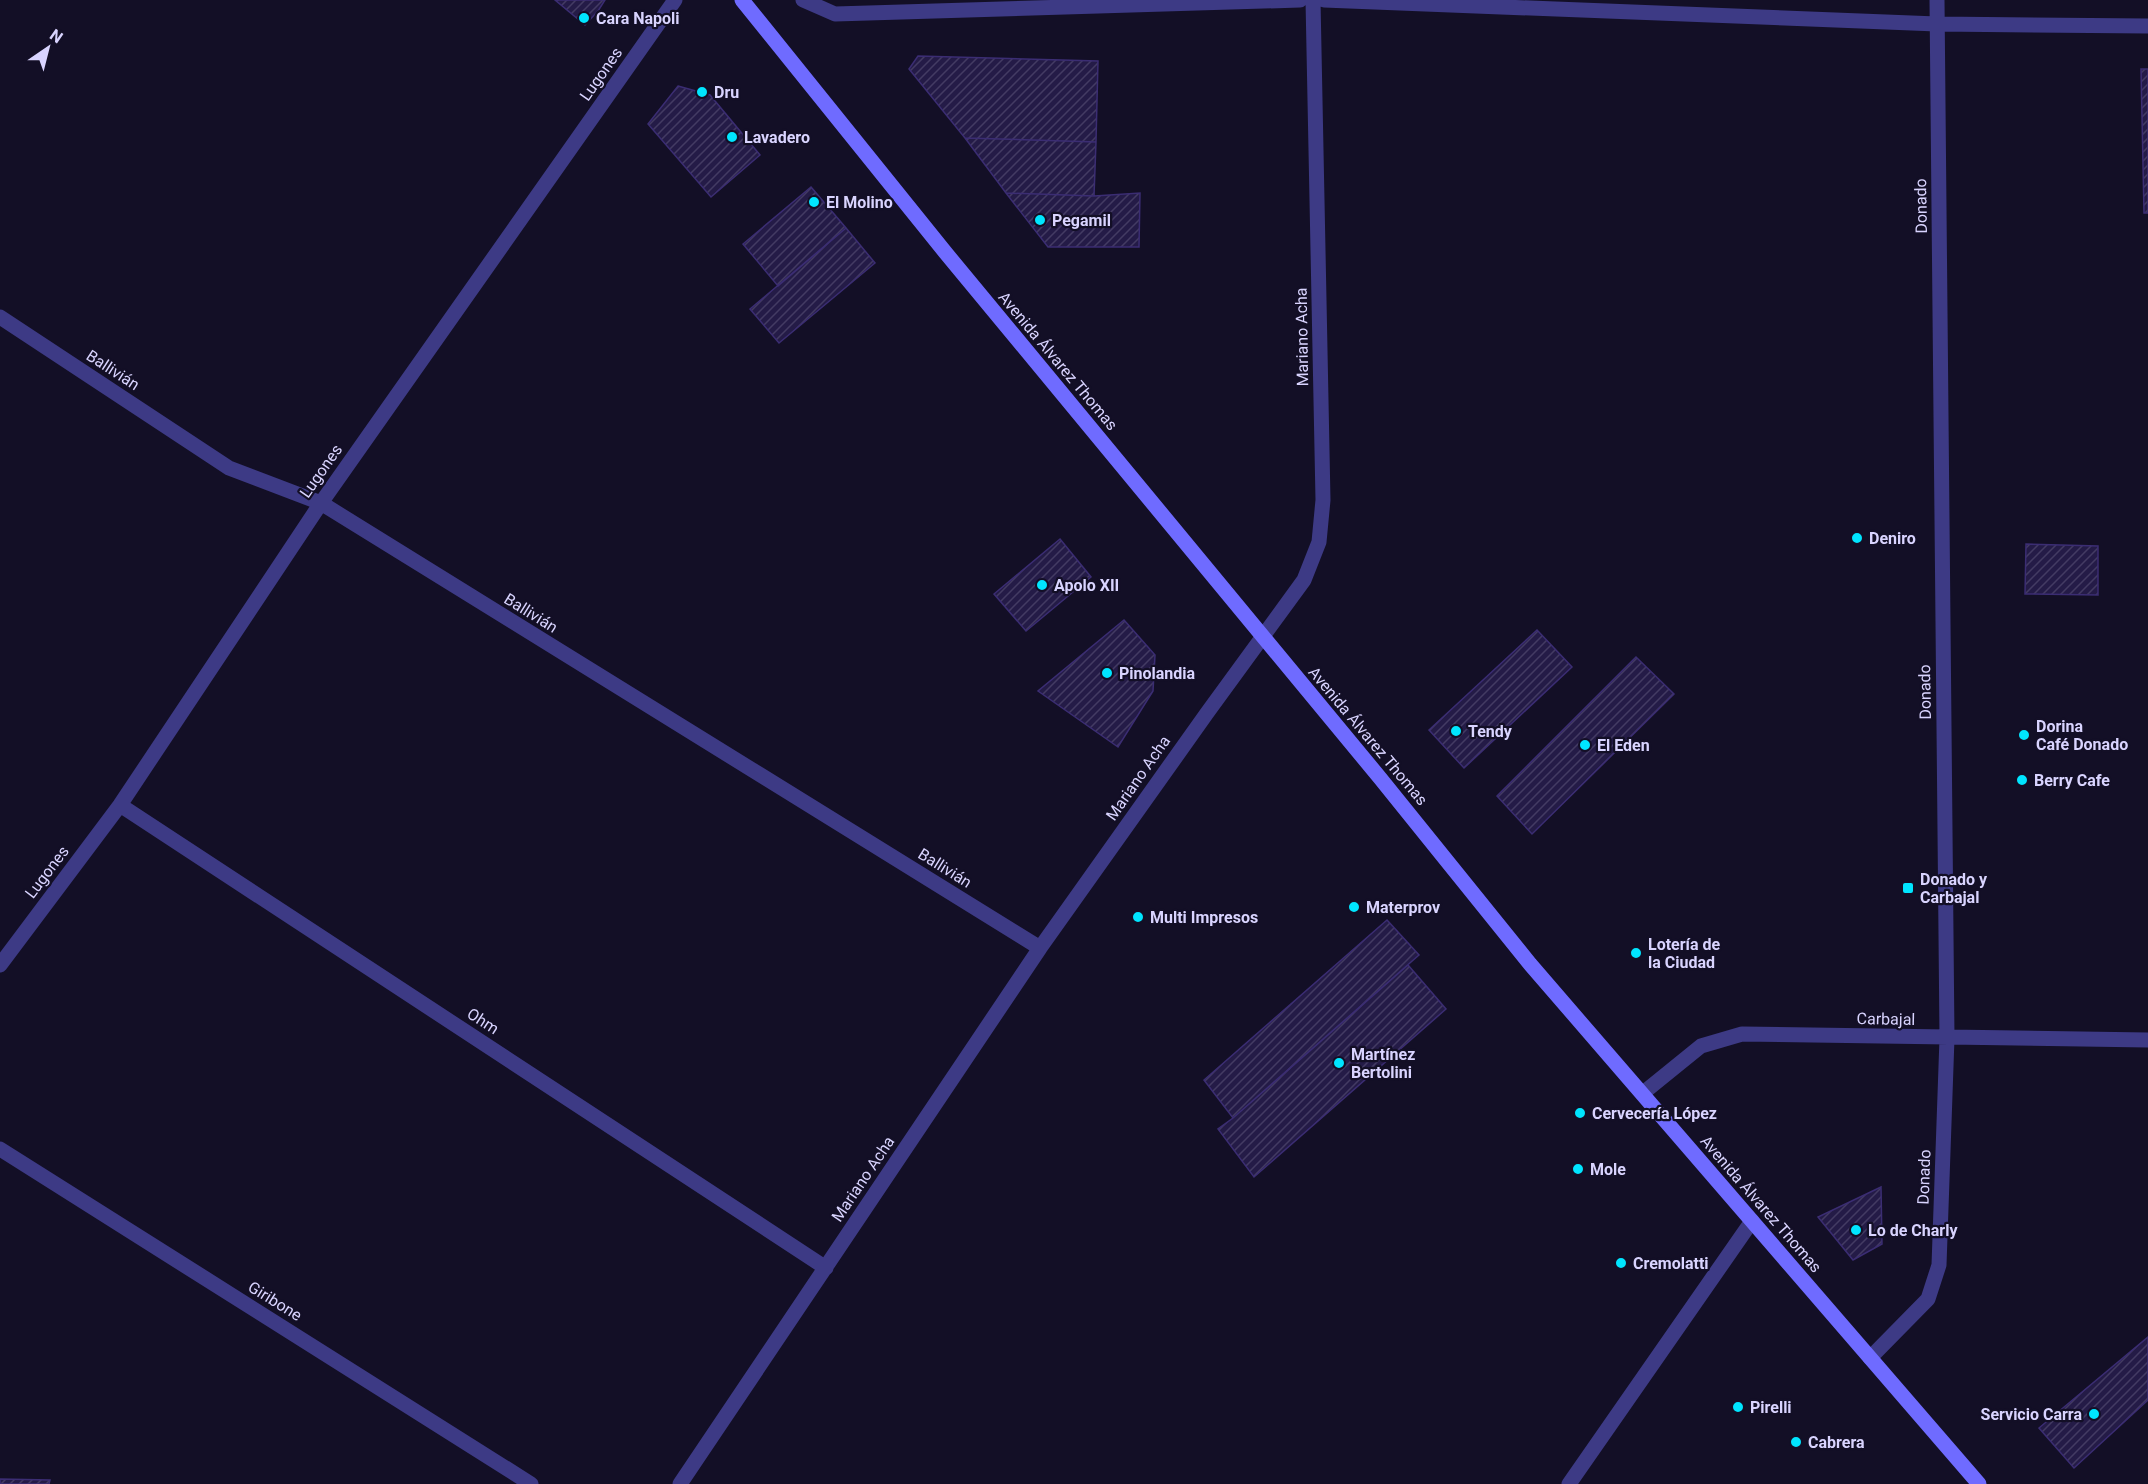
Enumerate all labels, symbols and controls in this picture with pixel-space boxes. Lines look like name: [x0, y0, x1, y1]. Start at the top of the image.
place label: Cara Napoli: [596, 9, 680, 28]
marker: Cara Napoli: [577, 11, 591, 25]
north arrow: [18, 18, 78, 78]
text: N: [46, 25, 66, 47]
street label: Lugones: [576, 44, 626, 104]
place label: Dru: [714, 83, 739, 102]
marker: Dru: [695, 85, 709, 99]
place label: Lavadero: [744, 128, 810, 147]
marker: Lavadero: [725, 130, 739, 144]
street label: Donado: [1911, 178, 1931, 234]
place label: El Molino: [826, 193, 893, 212]
marker: El Molino: [807, 195, 821, 209]
place label: Pegamil: [1052, 211, 1111, 230]
marker: Pegamil: [1033, 213, 1047, 227]
street label: Mariano Acha: [1292, 287, 1312, 387]
street label: Avenida Álvarez Thomas: [994, 288, 1122, 434]
street label: Ballivián: [83, 346, 143, 394]
street label: Lugones: [296, 441, 346, 501]
place label: Deniro: [1869, 529, 1916, 548]
marker: Deniro: [1850, 531, 1864, 545]
place label: Apolo XII: [1054, 576, 1119, 595]
marker: Apolo XII: [1035, 578, 1049, 592]
street label: Ballivián: [501, 589, 561, 637]
street label: Avenida Álvarez Thomas: [1304, 663, 1432, 809]
place label: Pinolandia: [1119, 664, 1196, 683]
street label: Donado: [1915, 664, 1935, 720]
marker: Pinolandia: [1100, 666, 1114, 680]
place label: Dorina Café Donado: [2036, 717, 2128, 754]
place label: Tendy: [1468, 722, 1513, 741]
marker: Tendy: [1449, 724, 1463, 738]
marker: Dorina Café Donado: [2017, 728, 2031, 742]
street label: Mariano Acha: [1102, 732, 1174, 824]
place label: El Eden: [1597, 736, 1650, 755]
marker: El Eden: [1578, 738, 1592, 752]
place label: Berry Cafe: [2034, 771, 2110, 790]
marker: Berry Cafe: [2015, 773, 2029, 787]
street label: Lugones: [21, 842, 73, 902]
street label: Ballivián: [915, 844, 975, 892]
place label: Donado y Carbajal: [1920, 870, 1988, 907]
marker: Donado y Carbajal: [1901, 881, 1915, 895]
place label: Materprov: [1366, 898, 1440, 917]
marker: Materprov: [1347, 900, 1361, 914]
place label: Multi Impresos: [1150, 908, 1258, 927]
marker: Multi Impresos: [1131, 910, 1145, 924]
place label: Lotería de la Ciudad: [1648, 935, 1721, 972]
marker: Lotería de la Ciudad: [1629, 946, 1643, 960]
street label: Ohm: [464, 1004, 502, 1038]
street label: Carbajal: [1857, 1009, 1915, 1029]
place label: Martínez Bertolini: [1351, 1045, 1415, 1082]
marker: Martínez Bertolini: [1332, 1056, 1346, 1070]
place label: Cervecería López: [1592, 1104, 1717, 1123]
marker: Cervecería López: [1573, 1106, 1587, 1120]
street label: Avenida Álvarez Thomas: [1696, 1132, 1826, 1276]
street label: Mariano Acha: [827, 1133, 899, 1225]
street label: Donado: [1914, 1149, 1934, 1205]
place label: Mole: [1590, 1160, 1626, 1179]
marker: Mole: [1571, 1162, 1585, 1176]
place label: Lo de Charly: [1868, 1221, 1958, 1240]
marker: Lo de Charly: [1849, 1223, 1863, 1237]
place label: Cremolatti: [1633, 1254, 1709, 1273]
marker: Cremolatti: [1614, 1256, 1628, 1270]
street label: Giribone: [245, 1277, 305, 1325]
place label: Pirelli: [1750, 1398, 1792, 1417]
marker: Pirelli: [1731, 1400, 1745, 1414]
place label: Servicio Carra: [1981, 1405, 2082, 1424]
marker: Servicio Carra: [2087, 1407, 2101, 1421]
place label: Cabrera: [1808, 1433, 1865, 1452]
marker: Cabrera: [1789, 1435, 1803, 1449]

